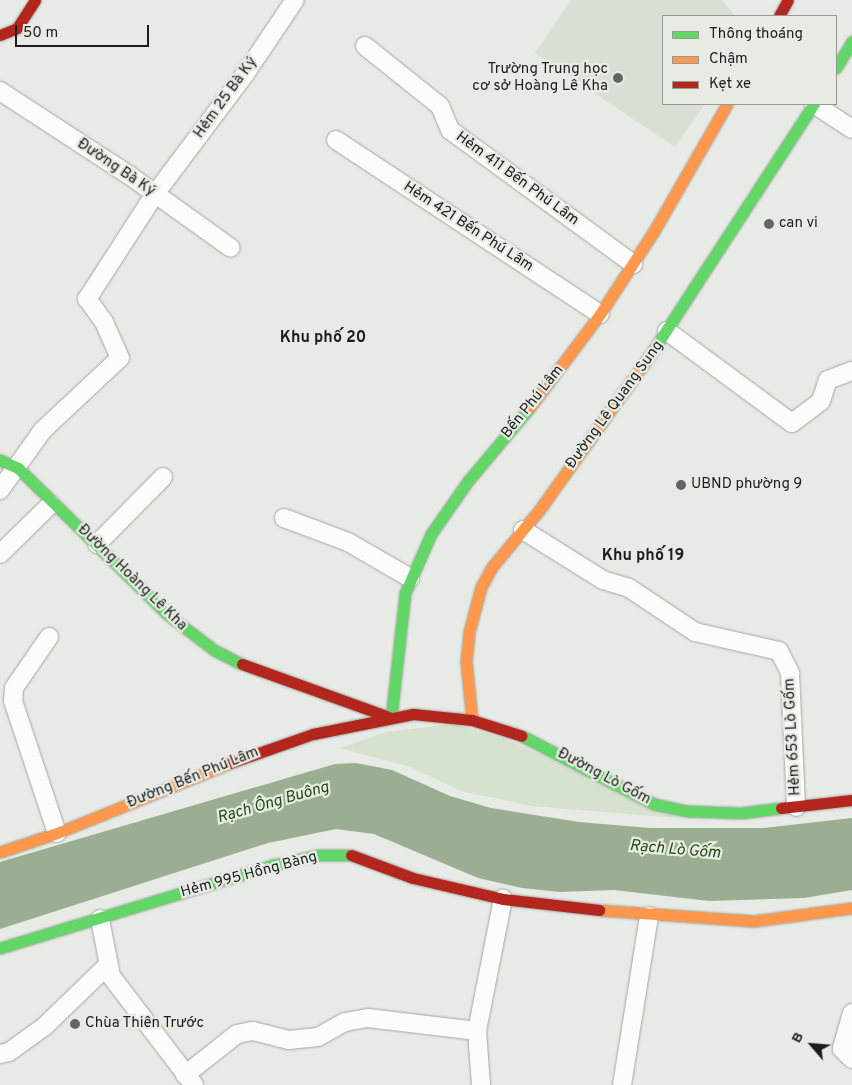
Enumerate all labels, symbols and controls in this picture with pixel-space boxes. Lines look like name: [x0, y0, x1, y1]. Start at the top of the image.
scale bar: [18, 15, 151, 47]
legend: [662, 15, 837, 105]
text: 50 m: [23, 24, 58, 43]
text: Thông thoáng: [709, 25, 803, 44]
text: Chậm: [709, 50, 748, 69]
street label: Hẻm 25 Bà Ký: [190, 54, 262, 142]
place label: Trường Trung học cơ sở Hoàng Lê Kha: [472, 60, 608, 95]
marker: Trường Trung học cơ sở Hoàng Lê Kha: [612, 72, 624, 84]
text: Kẹt xe: [709, 75, 751, 94]
street label: Hẻm 411 Bến Phú Lâm: [452, 128, 582, 230]
street label: Đường Bà Ký: [74, 135, 158, 201]
street label: Hẻm 421 Bến Phú Lâm: [400, 178, 536, 276]
place label: can vi: [779, 215, 818, 233]
marker: can vi: [763, 218, 775, 230]
district label: Khu phố 20: [280, 328, 366, 348]
street label: Đường Lê Quang Sung: [562, 337, 668, 473]
street label: Bến Phú Lâm: [498, 362, 568, 442]
place label: UBND phường 9: [691, 476, 802, 494]
marker: UBND phường 9: [675, 479, 687, 491]
street label: Đường Hoàng Lê Kha: [74, 521, 190, 635]
district label: Khu phố 19: [602, 546, 684, 566]
street label: Hẻm 653 Lò Gốm: [781, 678, 805, 796]
street label: Đường Bến Phú Lâm: [125, 743, 261, 813]
street label: Đường Lò Gốm: [554, 745, 654, 809]
water label: Rạch Ông Buông: [215, 778, 331, 828]
water label: Rạch Lò Gốm: [629, 836, 721, 864]
street label: Hẻm 995 Hồng Bàng: [179, 848, 319, 902]
place label: Chùa Thiên Trước: [85, 1015, 205, 1033]
marker: Chùa Thiên Trước: [69, 1018, 81, 1030]
north arrow: [787, 1020, 837, 1070]
text: B: [788, 1030, 808, 1046]

